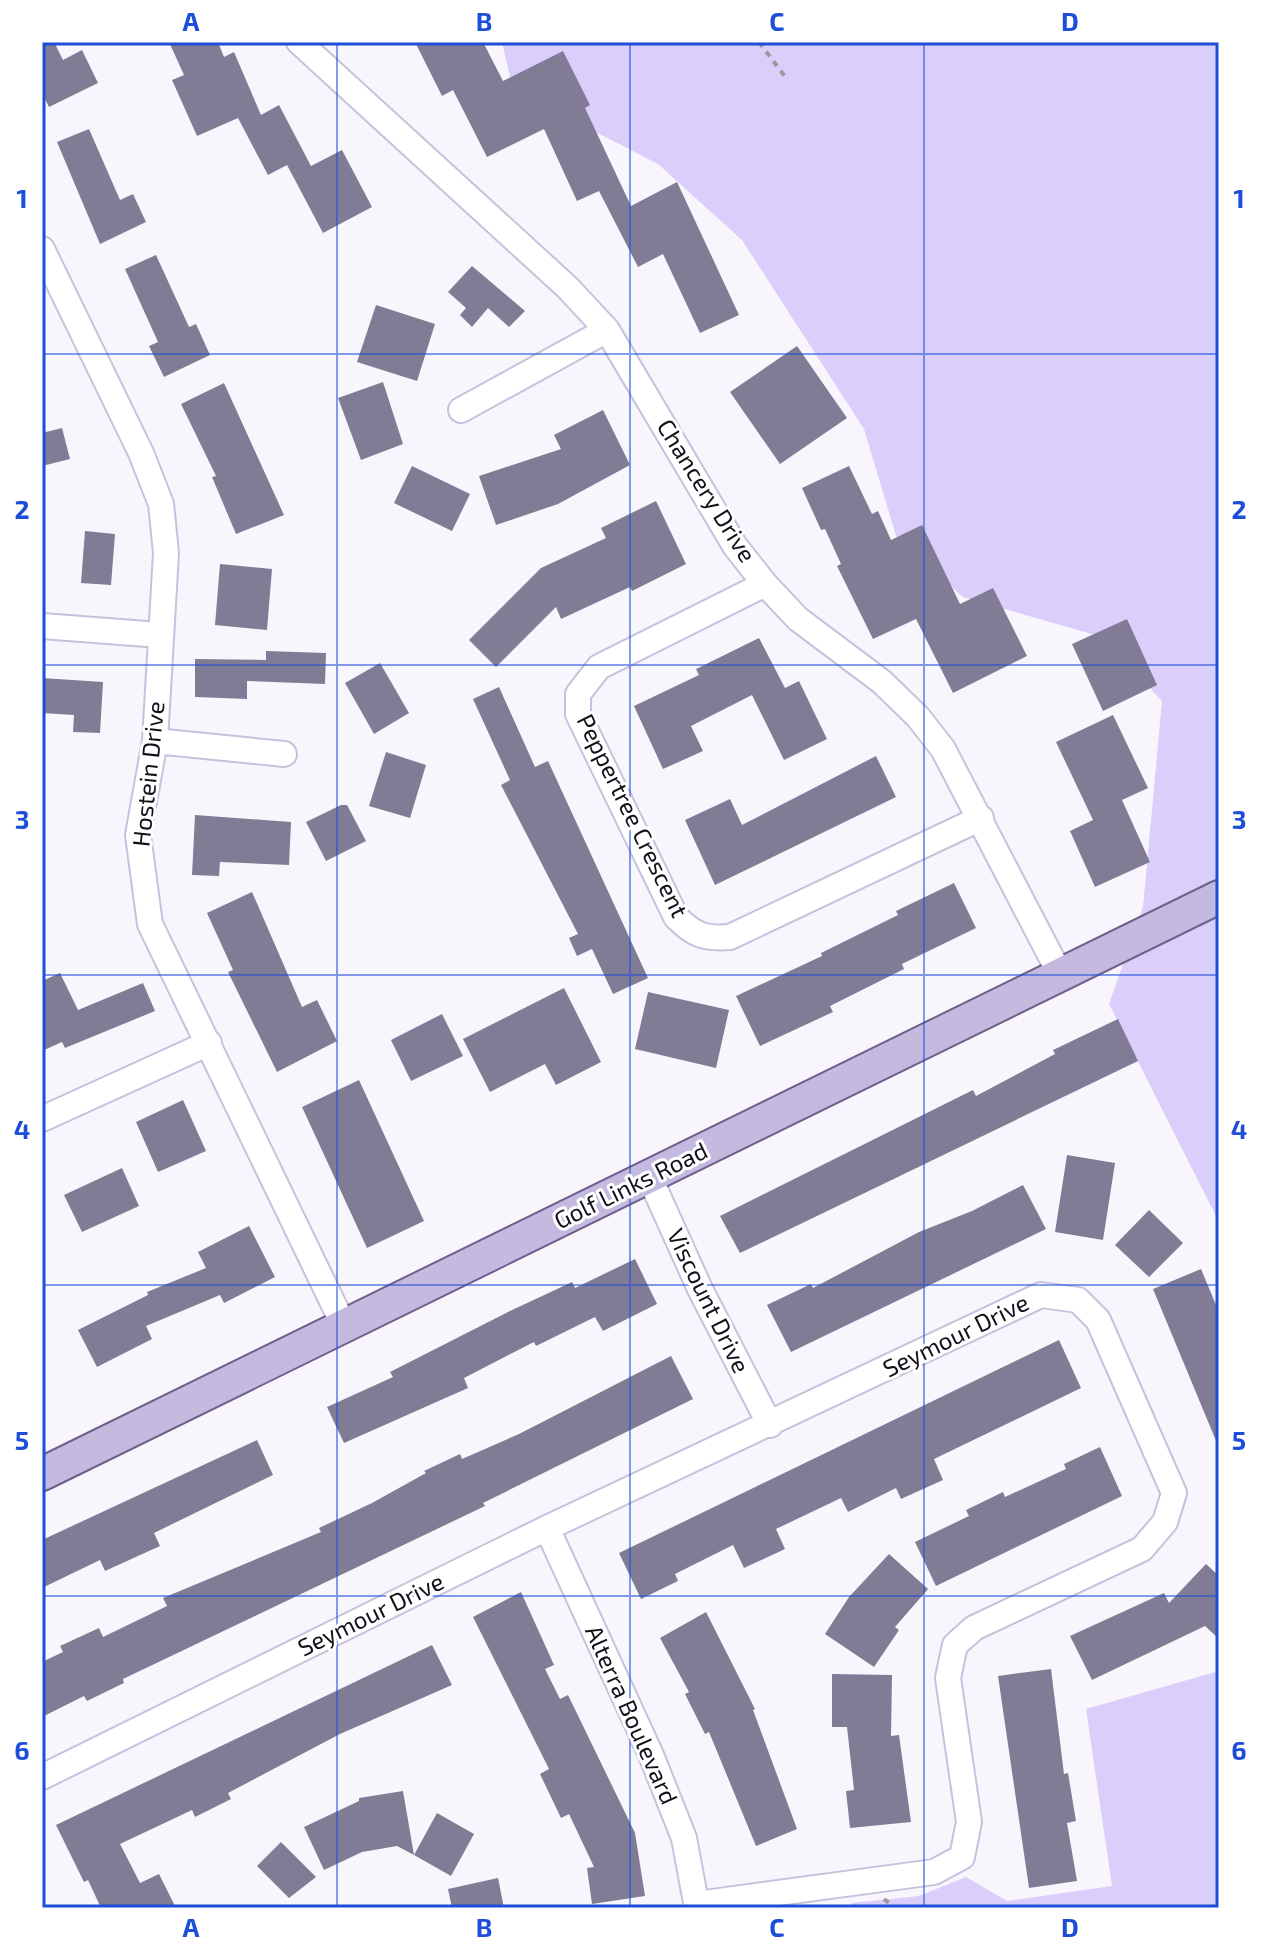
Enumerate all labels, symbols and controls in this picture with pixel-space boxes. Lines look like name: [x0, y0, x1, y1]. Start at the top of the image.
text: A: [183, 5, 200, 36]
text: B: [476, 5, 492, 36]
text: C: [769, 5, 785, 36]
text: D: [1061, 5, 1079, 36]
text: 1: [16, 182, 28, 213]
text: 1: [1233, 182, 1245, 213]
street label: Chancery Drive: [652, 413, 763, 567]
text: 2: [14, 493, 30, 524]
text: 2: [1231, 493, 1247, 524]
street label: Hostein Drive: [125, 700, 170, 848]
street label: Peppertree Crescent: [572, 709, 695, 922]
text: 3: [15, 803, 29, 834]
text: 3: [1232, 803, 1246, 834]
text: 4: [14, 1113, 30, 1144]
text: 4: [1231, 1113, 1247, 1144]
street label: Golf Links Road: [549, 1135, 712, 1234]
street label: Viscount Drive: [662, 1223, 757, 1377]
street label: Seymour Drive: [878, 1287, 1033, 1382]
text: 5: [15, 1424, 29, 1455]
text: 5: [1232, 1424, 1246, 1455]
street label: Seymour Drive: [293, 1566, 448, 1661]
street label: Alterra Boulevard: [580, 1620, 685, 1808]
text: 6: [14, 1734, 30, 1765]
text: 6: [1231, 1734, 1247, 1765]
text: A: [183, 1911, 200, 1942]
text: B: [476, 1911, 492, 1942]
text: C: [769, 1911, 785, 1942]
text: D: [1061, 1911, 1079, 1942]

